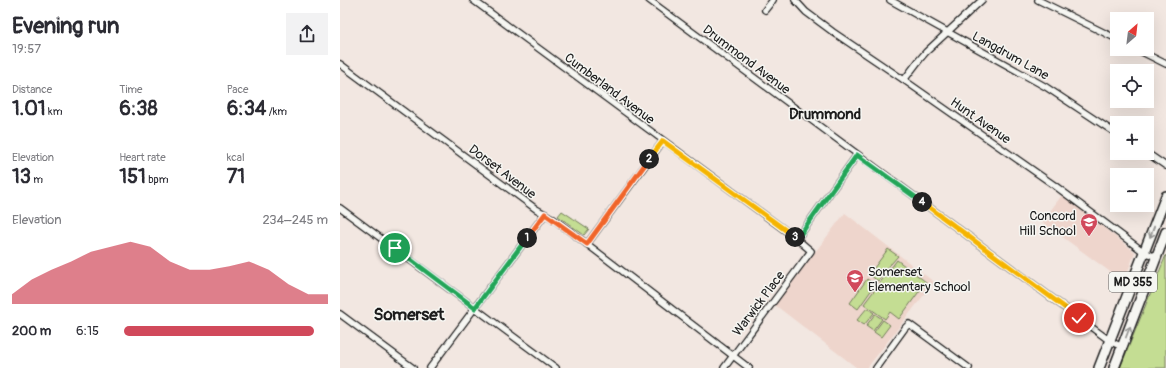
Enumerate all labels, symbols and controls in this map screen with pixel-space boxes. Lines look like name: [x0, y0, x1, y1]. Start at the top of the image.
text: Evening run: [12, 12, 120, 40]
north arrow: [1110, 12, 1154, 56]
map controls: [1110, 12, 1154, 212]
button: share: [286, 13, 328, 55]
street label: Drummond Avenue: [699, 22, 794, 98]
street label: Langdrum Lane: [969, 28, 1052, 84]
text: 19:57: [12, 41, 41, 57]
street label: Cumberland Avenue: [561, 50, 658, 128]
button: locate: [1110, 64, 1154, 108]
text: Distance: [12, 83, 52, 96]
text: Time: [119, 83, 142, 96]
text: Pace: [227, 83, 248, 96]
street label: Hunt Avenue: [947, 94, 1014, 148]
text: 1.01: [12, 96, 46, 121]
text: 6:38: [119, 96, 158, 121]
text: 6:34: [227, 96, 266, 121]
text: km: [46, 105, 62, 118]
text: /km: [266, 105, 287, 118]
district label: Drummond: [789, 105, 861, 124]
button: +: [1110, 116, 1154, 160]
street label: Dorset Avenue: [466, 141, 540, 203]
pin: 2: [639, 149, 659, 169]
text: Elevation: [12, 151, 54, 164]
text: Heart rate: [119, 151, 166, 164]
text: kcal: [227, 151, 245, 164]
text: 2: [646, 152, 652, 165]
text: 13: [12, 164, 31, 189]
text: 151: [119, 164, 146, 189]
text: 71: [227, 164, 245, 189]
button: −: [1110, 168, 1154, 212]
text: m: [31, 173, 43, 186]
text: bpm: [146, 173, 169, 186]
pin: 4: [912, 192, 932, 212]
text: 4: [919, 195, 925, 208]
place label: Concord Hill School: [1019, 208, 1076, 239]
text: Elevation: [12, 212, 62, 228]
text: 234–245 m: [262, 212, 328, 228]
school or university icon: Concord Hill School: [1079, 212, 1099, 237]
one-way arrow: [1147, 226, 1155, 238]
pin: 3: [785, 227, 805, 247]
pin: 1: [517, 228, 537, 248]
text: 3: [792, 230, 798, 243]
pin: [378, 231, 412, 265]
text: 1: [525, 231, 529, 244]
icon: arrive: [384, 237, 406, 259]
place label: Somerset Elementary School: [868, 264, 971, 295]
street label: Warwick Place: [729, 268, 789, 339]
school or university icon: Somerset Elementary School: [845, 268, 865, 293]
road number: MD 355: [1109, 272, 1157, 292]
pin: [1062, 301, 1096, 335]
district label: Somerset: [374, 304, 446, 325]
icon: check: [1068, 307, 1090, 329]
text: 200 m: [12, 323, 51, 339]
text: 6:15: [76, 323, 99, 339]
one-way arrow: [1124, 326, 1132, 338]

